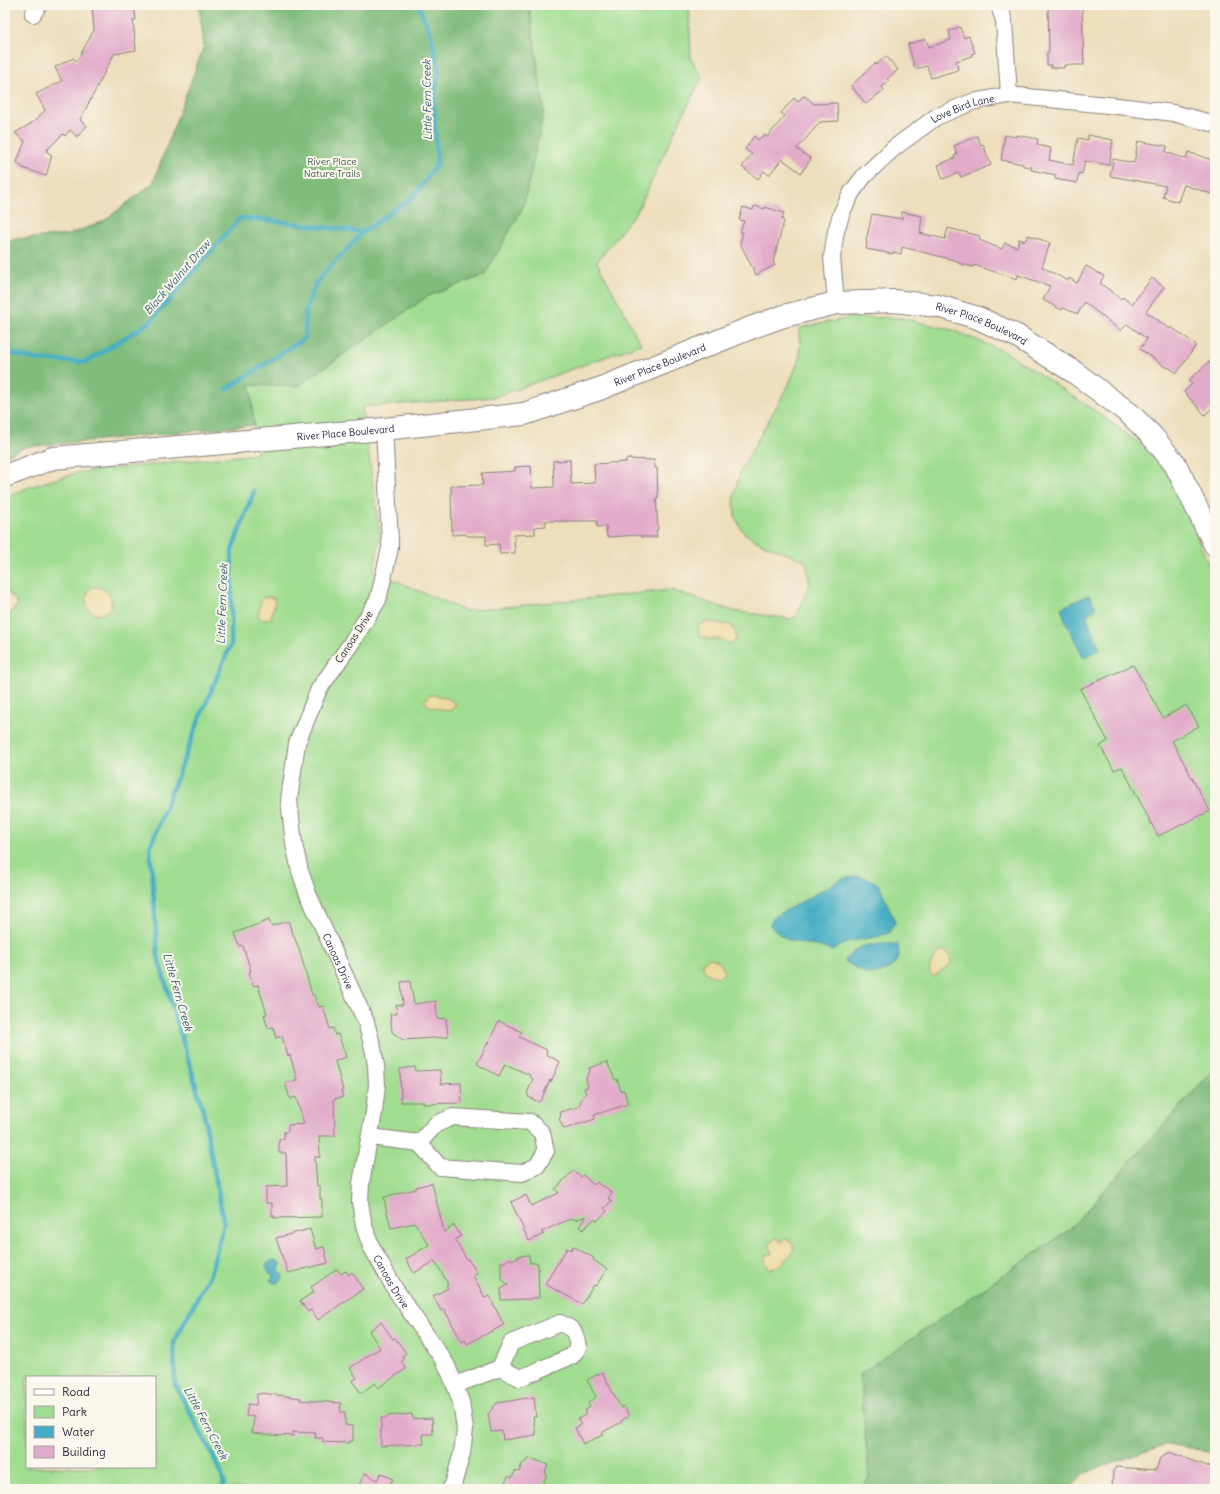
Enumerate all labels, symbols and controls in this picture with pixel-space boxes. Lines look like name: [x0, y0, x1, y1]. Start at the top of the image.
water label: Little Fern Creek: [419, 58, 435, 140]
street label: Love Bird Lane: [928, 91, 995, 125]
park label: River Place Nature Trails: [304, 155, 361, 180]
water label: Black Walnut Draw: [141, 236, 214, 317]
street label: River Place Boulevard: [934, 299, 1030, 347]
street label: River Place Boulevard: [612, 340, 708, 389]
street label: River Place Boulevard: [296, 421, 395, 443]
water label: Little Fern Creek: [214, 562, 230, 645]
street label: Canoas Drive: [332, 608, 376, 666]
street label: Canoas Drive: [320, 931, 357, 991]
water label: Little Fern Creek: [160, 951, 196, 1034]
street label: Canoas Drive: [371, 1252, 413, 1311]
legend: [26, 1376, 156, 1468]
text: Road: [62, 1384, 90, 1399]
water label: Little Fern Creek: [181, 1384, 232, 1463]
text: Park: [62, 1404, 87, 1419]
text: Water: [62, 1424, 95, 1439]
text: Building: [62, 1444, 106, 1459]

